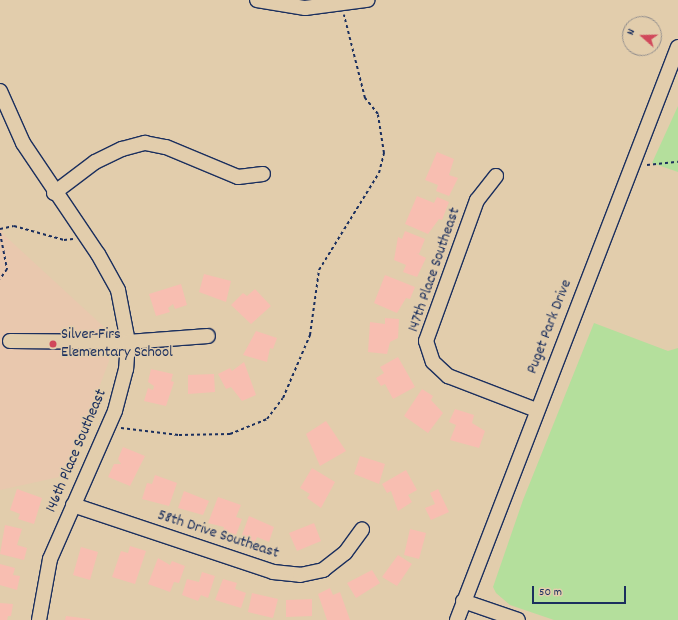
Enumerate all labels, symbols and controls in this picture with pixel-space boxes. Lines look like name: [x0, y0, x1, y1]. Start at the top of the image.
north arrow: [622, 16, 662, 56]
text: N: [623, 27, 640, 38]
street label: 147th Place Southeast: [405, 205, 465, 335]
street label: Puget Park Drive: [523, 277, 577, 377]
place label: Silver Firs Elementary School: [61, 325, 173, 363]
marker: Silver Firs Elementary School: [48, 339, 58, 349]
street label: 146th Place Southeast: [42, 386, 112, 516]
street label: 58th Drive Southeast: [155, 506, 281, 564]
scale bar: [534, 578, 628, 604]
text: 50 m: [539, 584, 562, 601]

